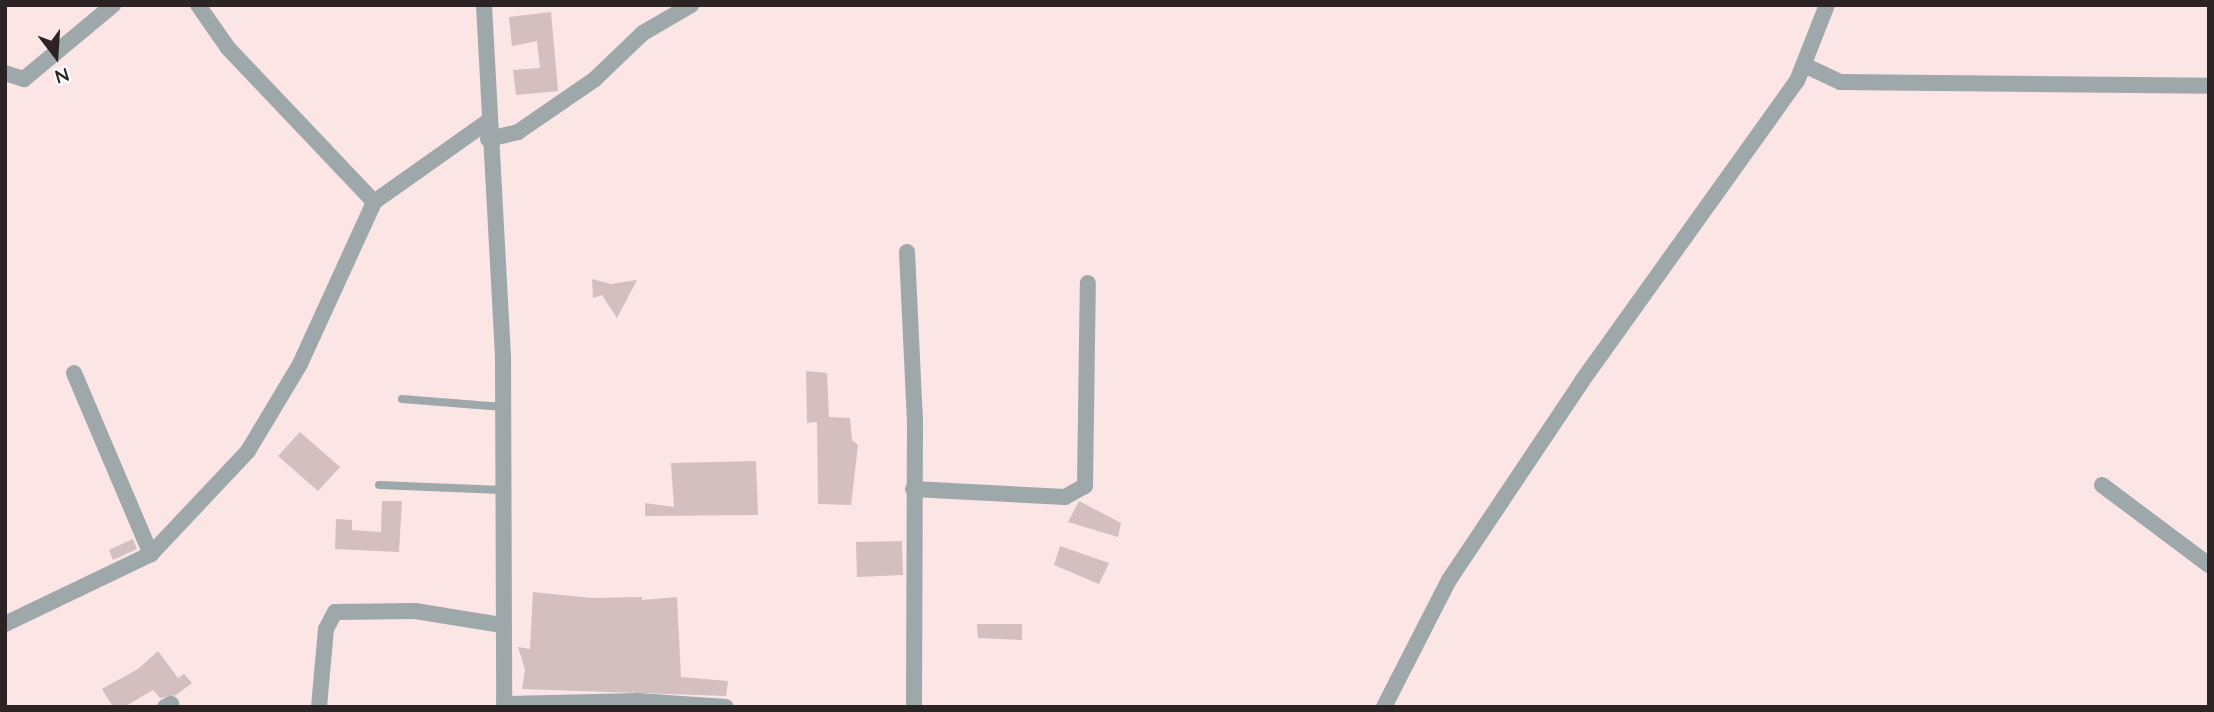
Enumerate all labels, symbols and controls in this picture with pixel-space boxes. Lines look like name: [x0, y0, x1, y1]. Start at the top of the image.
north arrow: [21, 21, 91, 91]
text: N: [52, 63, 72, 90]

